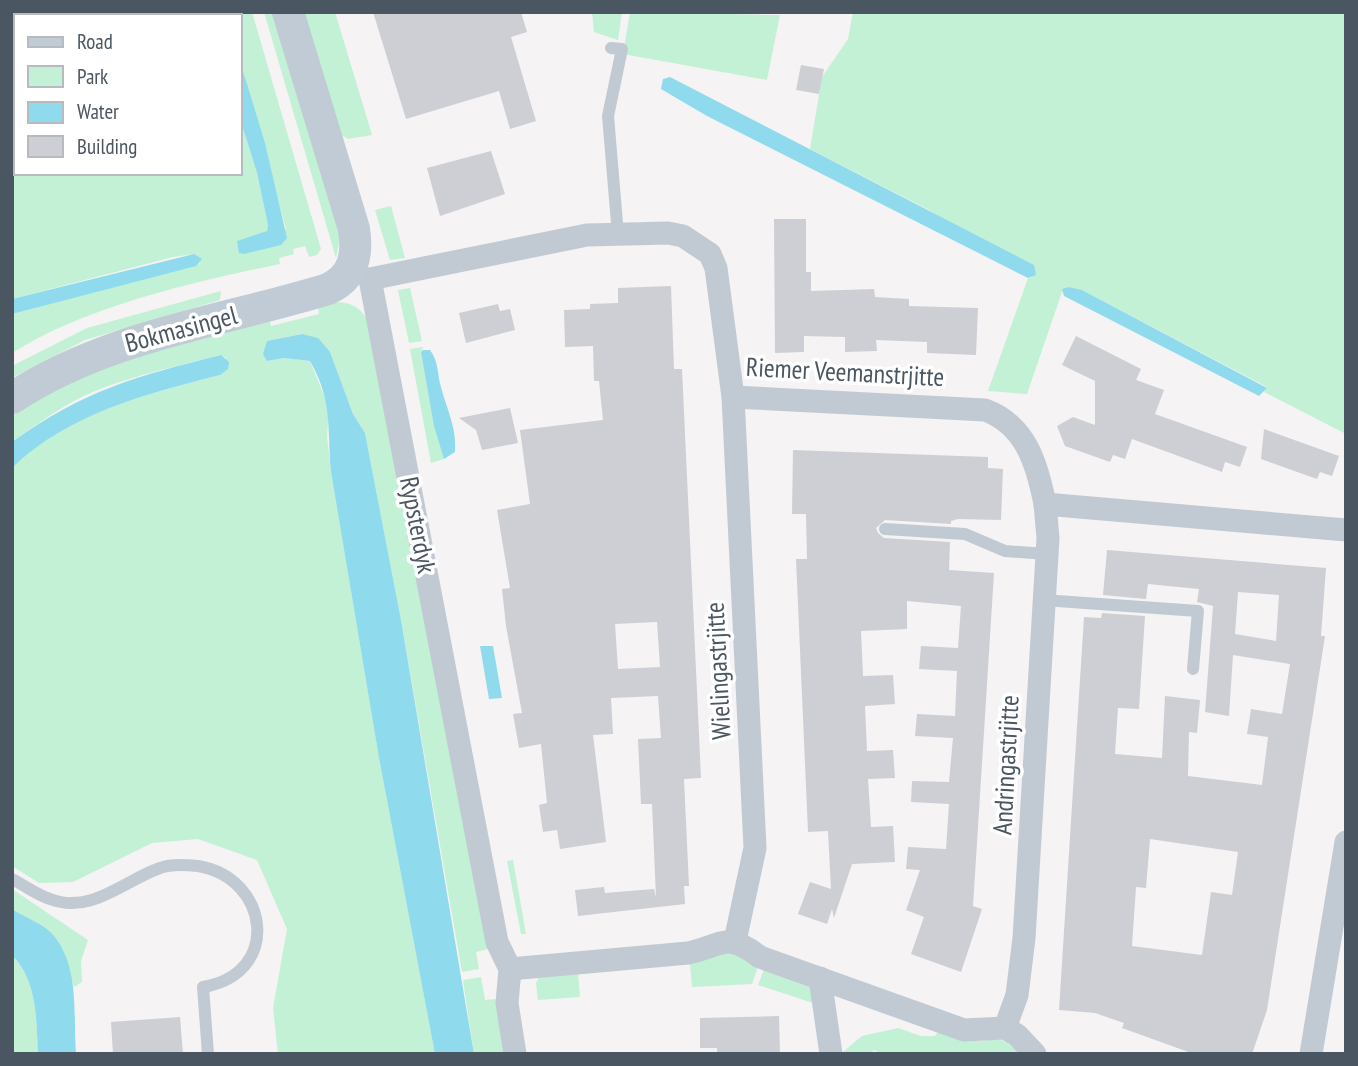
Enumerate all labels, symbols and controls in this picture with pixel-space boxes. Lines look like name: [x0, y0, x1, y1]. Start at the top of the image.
legend: [14, 14, 242, 175]
text: Road: [77, 28, 113, 55]
text: Park: [77, 63, 108, 90]
text: Water: [77, 98, 119, 125]
text: Building: [77, 133, 137, 160]
street label: Bokmasingel: [121, 298, 241, 359]
street label: Riemer Veemanstrjitte: [745, 350, 945, 393]
street label: Rypsterdyk: [393, 474, 444, 576]
street label: Wielingastrjitte: [697, 601, 738, 741]
street label: Andringastrjitte: [985, 694, 1026, 836]

